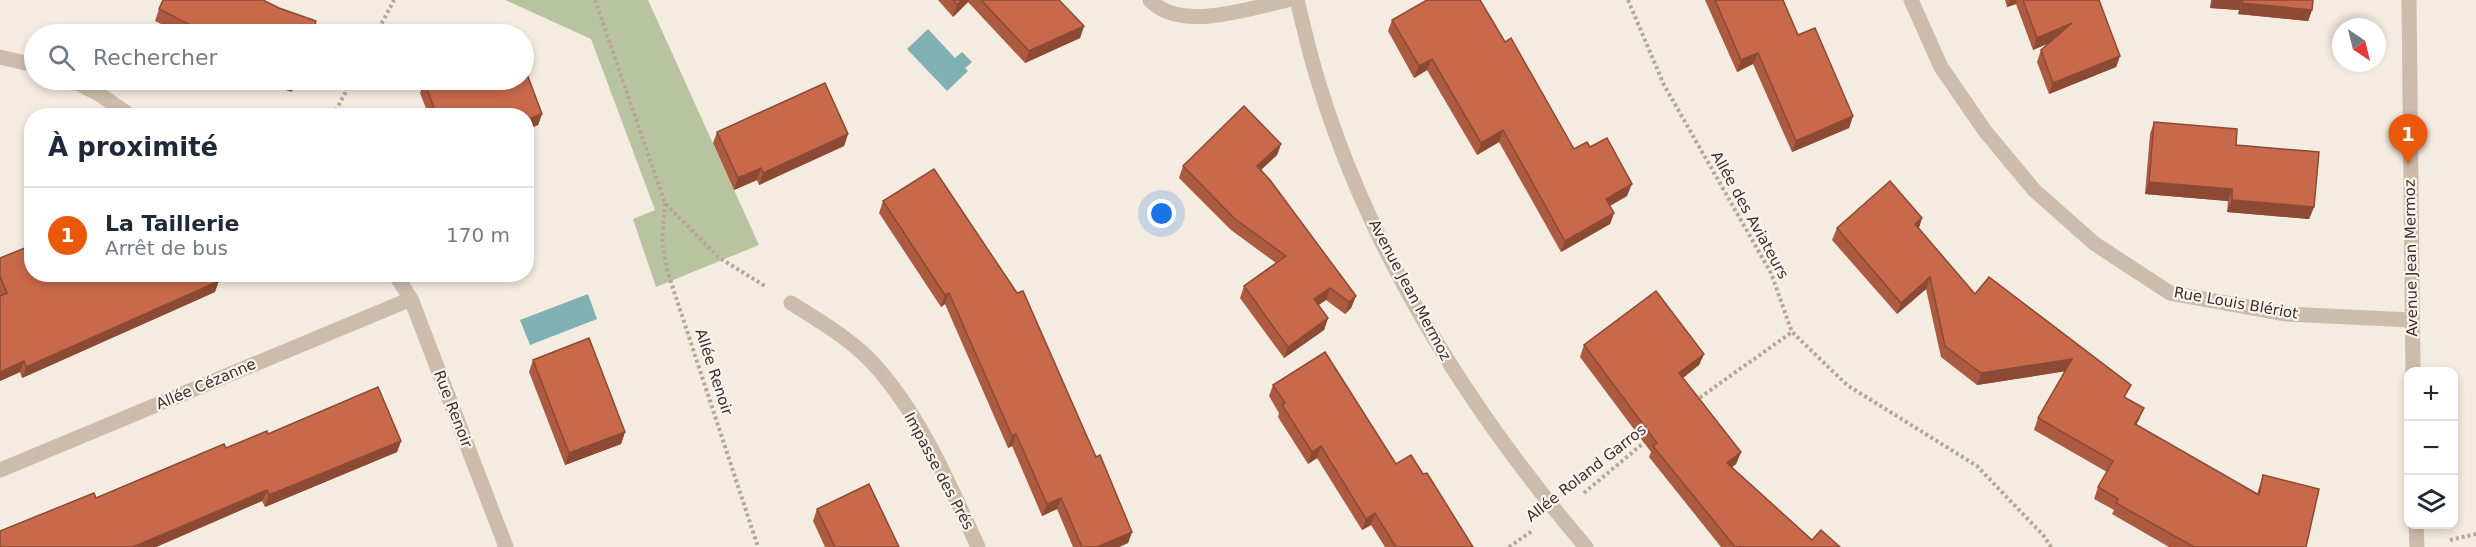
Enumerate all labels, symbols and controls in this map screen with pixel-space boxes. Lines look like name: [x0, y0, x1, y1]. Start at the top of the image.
north arrow: [2332, 18, 2386, 72]
search box: [24, 24, 534, 90]
icon: search: [45, 41, 78, 74]
text: Rechercher: [93, 45, 218, 70]
pin: 1: [2388, 114, 2428, 164]
text: À proximité: [48, 132, 218, 162]
street label: Allée des Aviateurs: [1707, 148, 1793, 282]
street label: Avenue Jean Mermoz: [2401, 179, 2421, 337]
your location: [1147, 199, 1176, 228]
text: La Taillerie: [105, 211, 239, 236]
street label: Avenue Jean Mermoz: [1365, 216, 1455, 364]
text: 1: [61, 223, 74, 247]
text: 170 m: [446, 223, 510, 247]
text: Arrêt de bus: [105, 236, 228, 260]
street label: Rue Louis Blériot: [2172, 283, 2300, 323]
street label: Allée Renoir: [692, 327, 737, 418]
street label: Allée Cézanne: [153, 355, 259, 413]
map controls: [2404, 367, 2458, 529]
button: +: [2404, 367, 2458, 421]
street label: Rue Renoir: [430, 368, 476, 451]
street label: Impasse des Prés: [900, 409, 978, 533]
street label: Allée Roland Garros: [1522, 420, 1650, 525]
button: −: [2404, 421, 2458, 475]
button: layers: [2404, 475, 2458, 529]

